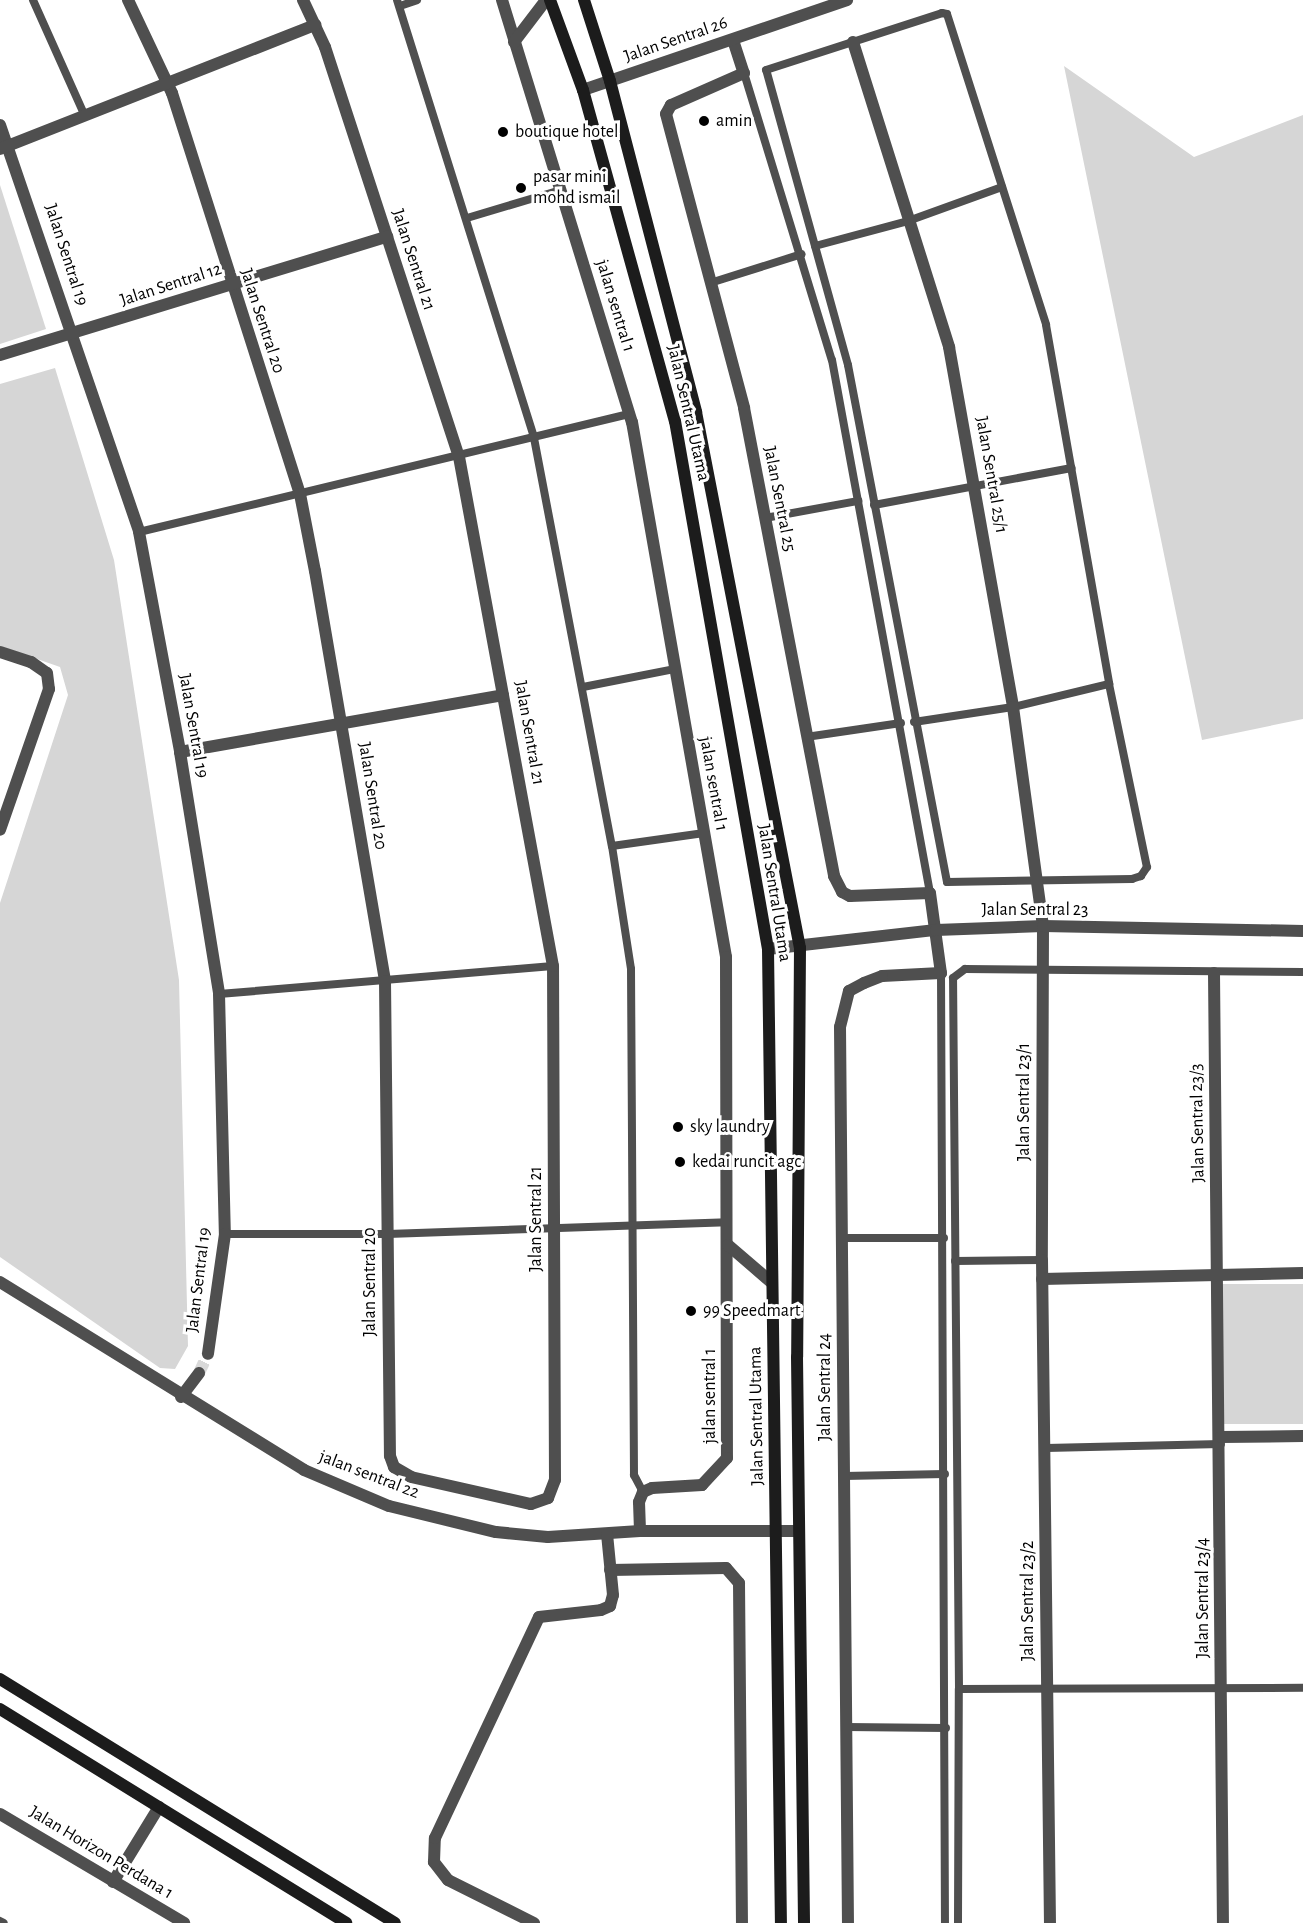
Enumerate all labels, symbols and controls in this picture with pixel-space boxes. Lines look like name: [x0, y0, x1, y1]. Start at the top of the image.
street label: Jalan Sentral 26: [621, 12, 731, 68]
place label: amin: [716, 110, 752, 132]
marker: amin: [697, 114, 711, 128]
place label: boutique hotel: [515, 121, 618, 143]
marker: boutique hotel: [496, 125, 510, 139]
place label: pasar mini mohd ismail: [533, 167, 620, 210]
marker: pasar mini mohd ismail: [514, 181, 528, 195]
street label: Jalan Sentral 19: [39, 201, 93, 309]
street label: Jalan Sentral 21: [386, 206, 440, 314]
street label: jalan sentral 1: [591, 257, 639, 355]
street label: Jalan Sentral 12: [117, 258, 225, 312]
street label: Jalan Sentral 20: [235, 266, 289, 376]
street label: Jalan Sentral Utama: [662, 343, 714, 483]
street label: Jalan Sentral 25/1: [970, 415, 1012, 535]
street label: Jalan Sentral 25: [758, 444, 800, 554]
street label: Jalan Sentral 19: [173, 672, 213, 780]
street label: Jalan Sentral 21: [509, 679, 549, 787]
street label: jalan sentral 1: [694, 735, 732, 833]
street label: Jalan Sentral 20: [353, 741, 391, 851]
street label: Jalan Sentral Utama: [752, 823, 796, 963]
street label: Jalan Sentral 23: [982, 899, 1088, 921]
street label: Jalan Sentral 23/1: [1013, 1043, 1035, 1161]
street label: Jalan Sentral 23/3: [1186, 1063, 1210, 1183]
place label: sky laundry: [690, 1116, 770, 1138]
marker: sky laundry: [671, 1120, 685, 1134]
place label: kedai runcit agc: [692, 1151, 801, 1173]
marker: kedai runcit agc: [673, 1155, 687, 1169]
street label: Jalan Sentral 21: [525, 1166, 547, 1272]
street label: Jalan Sentral 19: [182, 1226, 216, 1334]
street label: Jalan Sentral 20: [359, 1228, 381, 1336]
place label: 99 Speedmart: [703, 1300, 801, 1322]
marker: 99 Speedmart: [684, 1304, 698, 1318]
street label: Jalan Sentral 24: [814, 1333, 836, 1441]
street label: Jalan Sentral Utama: [745, 1346, 769, 1486]
street label: jalan sentral 1: [699, 1348, 721, 1444]
street label: jalan sentral 22: [316, 1446, 422, 1504]
street label: Jalan Sentral 23/4: [1192, 1538, 1214, 1658]
street label: Jalan Sentral 23/2: [1017, 1541, 1039, 1661]
street label: Jalan Horizon Perdana 1: [25, 1801, 177, 1905]

